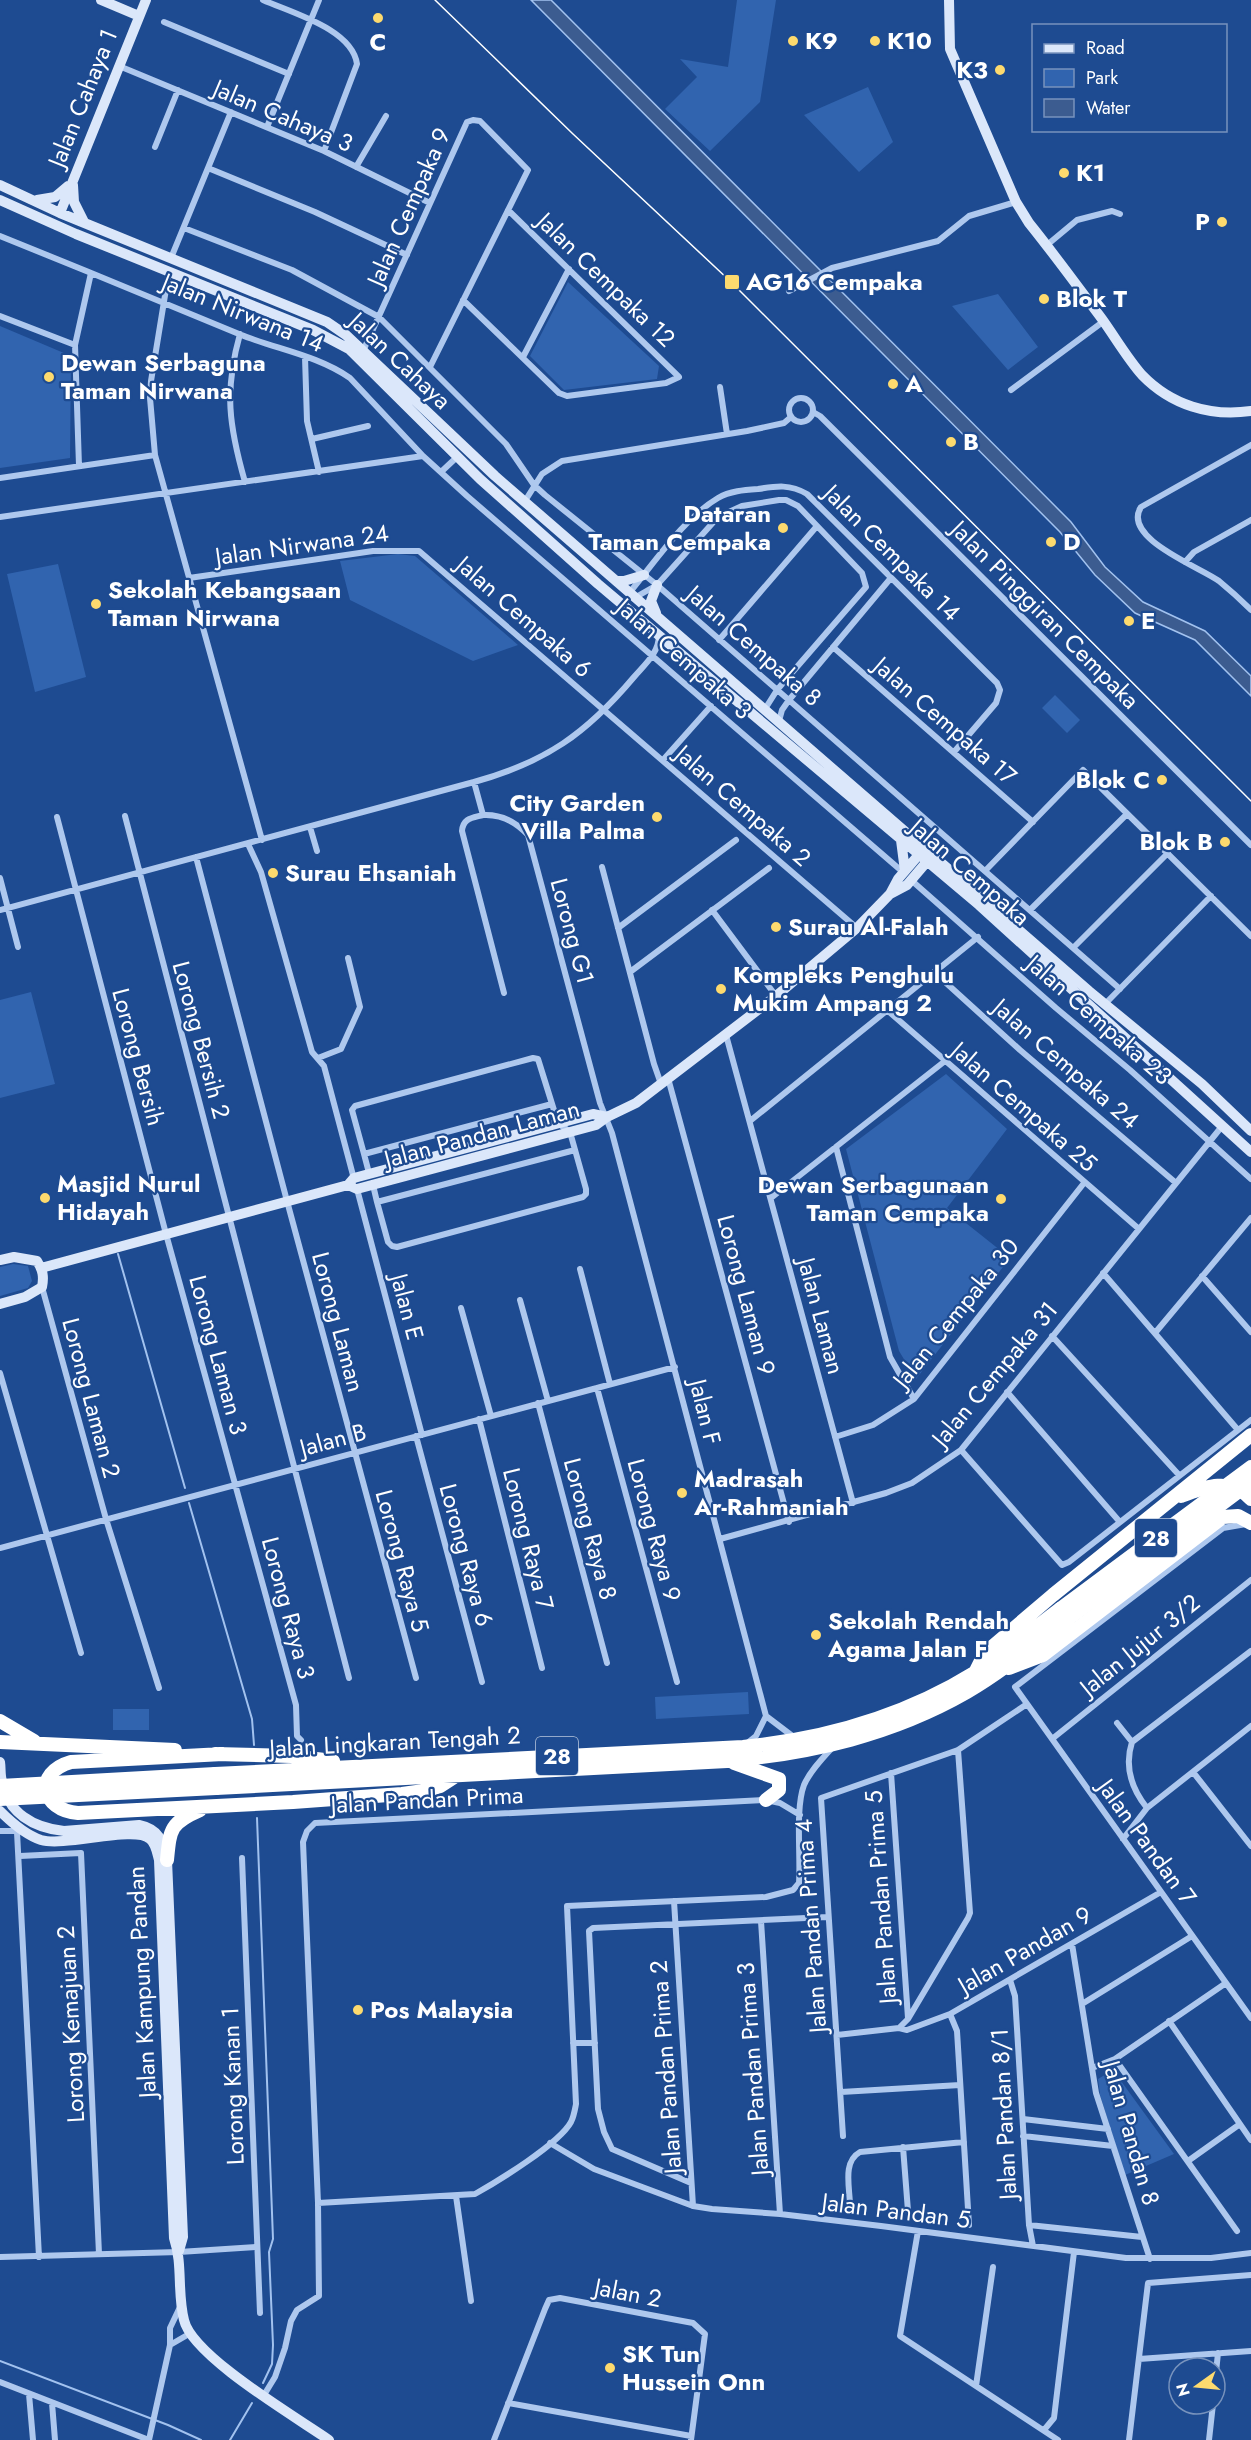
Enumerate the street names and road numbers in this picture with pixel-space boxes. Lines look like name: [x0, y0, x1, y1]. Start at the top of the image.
street label: Jalan Cahaya 1: [38, 23, 126, 175]
street label: Jalan Cahaya 3: [205, 69, 358, 161]
street label: Jalan Cempaka 9: [357, 122, 459, 294]
street label: Jalan Cempaka 12: [527, 202, 683, 355]
street label: Jalan Nirwana 14: [154, 263, 329, 361]
street label: Jalan Cahaya: [339, 302, 459, 417]
street label: Jalan Cempaka 14: [814, 474, 969, 629]
street label: Jalan Pinggiran Cempaka: [941, 510, 1148, 717]
street label: Jalan Nirwana 24: [210, 515, 391, 574]
street label: Jalan Cempaka 6: [446, 546, 600, 686]
street label: Jalan Cempaka 8: [677, 575, 830, 714]
street label: Jalan Cempaka 3: [607, 588, 760, 727]
street label: Jalan Cempaka 17: [864, 647, 1025, 793]
street label: Jalan Cempaka 2: [665, 735, 819, 875]
street label: Jalan Cempaka: [900, 808, 1038, 934]
street label: Lorong G1: [542, 874, 603, 987]
street label: Jalan Cempaka 23: [1017, 944, 1180, 1093]
street label: Lorong Bersih 2: [164, 957, 239, 1123]
street label: Lorong Bersih: [103, 984, 174, 1129]
street label: Jalan Cempaka 24: [983, 988, 1147, 1137]
street label: Jalan Cempaka 25: [941, 1031, 1105, 1180]
street label: Jalan Pandan Laman: [377, 1091, 583, 1177]
street label: Lorong Laman 9: [708, 1211, 785, 1379]
street label: Jalan Cempaka 30: [882, 1230, 1027, 1397]
street label: Lorong Laman: [303, 1248, 374, 1396]
street label: Jalan Laman: [788, 1251, 854, 1378]
street label: Jalan E: [381, 1267, 433, 1344]
street label: Lorong Laman 3: [180, 1271, 257, 1439]
street label: Jalan Cempaka 31: [921, 1293, 1066, 1456]
street label: Lorong Laman 2: [53, 1314, 130, 1482]
street label: Jalan F: [680, 1373, 730, 1448]
street label: Jalan B: [293, 1414, 370, 1466]
street label: Lorong Raya 8: [555, 1454, 626, 1604]
street label: Lorong Raya 9: [619, 1455, 690, 1605]
street label: Lorong Raya 7: [494, 1464, 563, 1614]
street label: Lorong Raya 6: [431, 1480, 502, 1630]
street label: Lorong Raya 5: [367, 1486, 438, 1636]
road number: 28: [1135, 1519, 1177, 1557]
street label: Lorong Raya 3: [253, 1533, 324, 1683]
street label: Jalan Jujur 3/2: [1070, 1585, 1207, 1706]
street label: Jalan Lingkaran Tengah 2: [265, 1717, 522, 1766]
road number: 28: [536, 1737, 578, 1775]
street label: Jalan Pandan 7: [1088, 1769, 1205, 1912]
street label: Jalan Pandan Prima: [327, 1777, 524, 1822]
street label: Jalan Pandan Prima 5: [856, 1789, 906, 2008]
street label: Jalan Pandan Prima 4: [786, 1818, 836, 2037]
street label: Jalan Kampung Pandan: [118, 1865, 165, 2102]
street label: Jalan Pandan 9: [949, 1897, 1098, 2004]
street label: Lorong Kemajuan 2: [48, 1925, 93, 2124]
street label: Jalan Pandan Prima 2: [641, 1959, 691, 2178]
street label: Jalan Pandan Prima 3: [728, 1961, 778, 2180]
street label: Lorong Kanan 1: [212, 2006, 253, 2166]
street label: Jalan Pandan 8/1: [982, 2027, 1026, 2204]
street label: Jalan Pandan 8: [1093, 2054, 1169, 2209]
street label: Jalan Pandan 5: [817, 2184, 972, 2237]
street label: Jalan 2: [589, 2268, 665, 2316]

